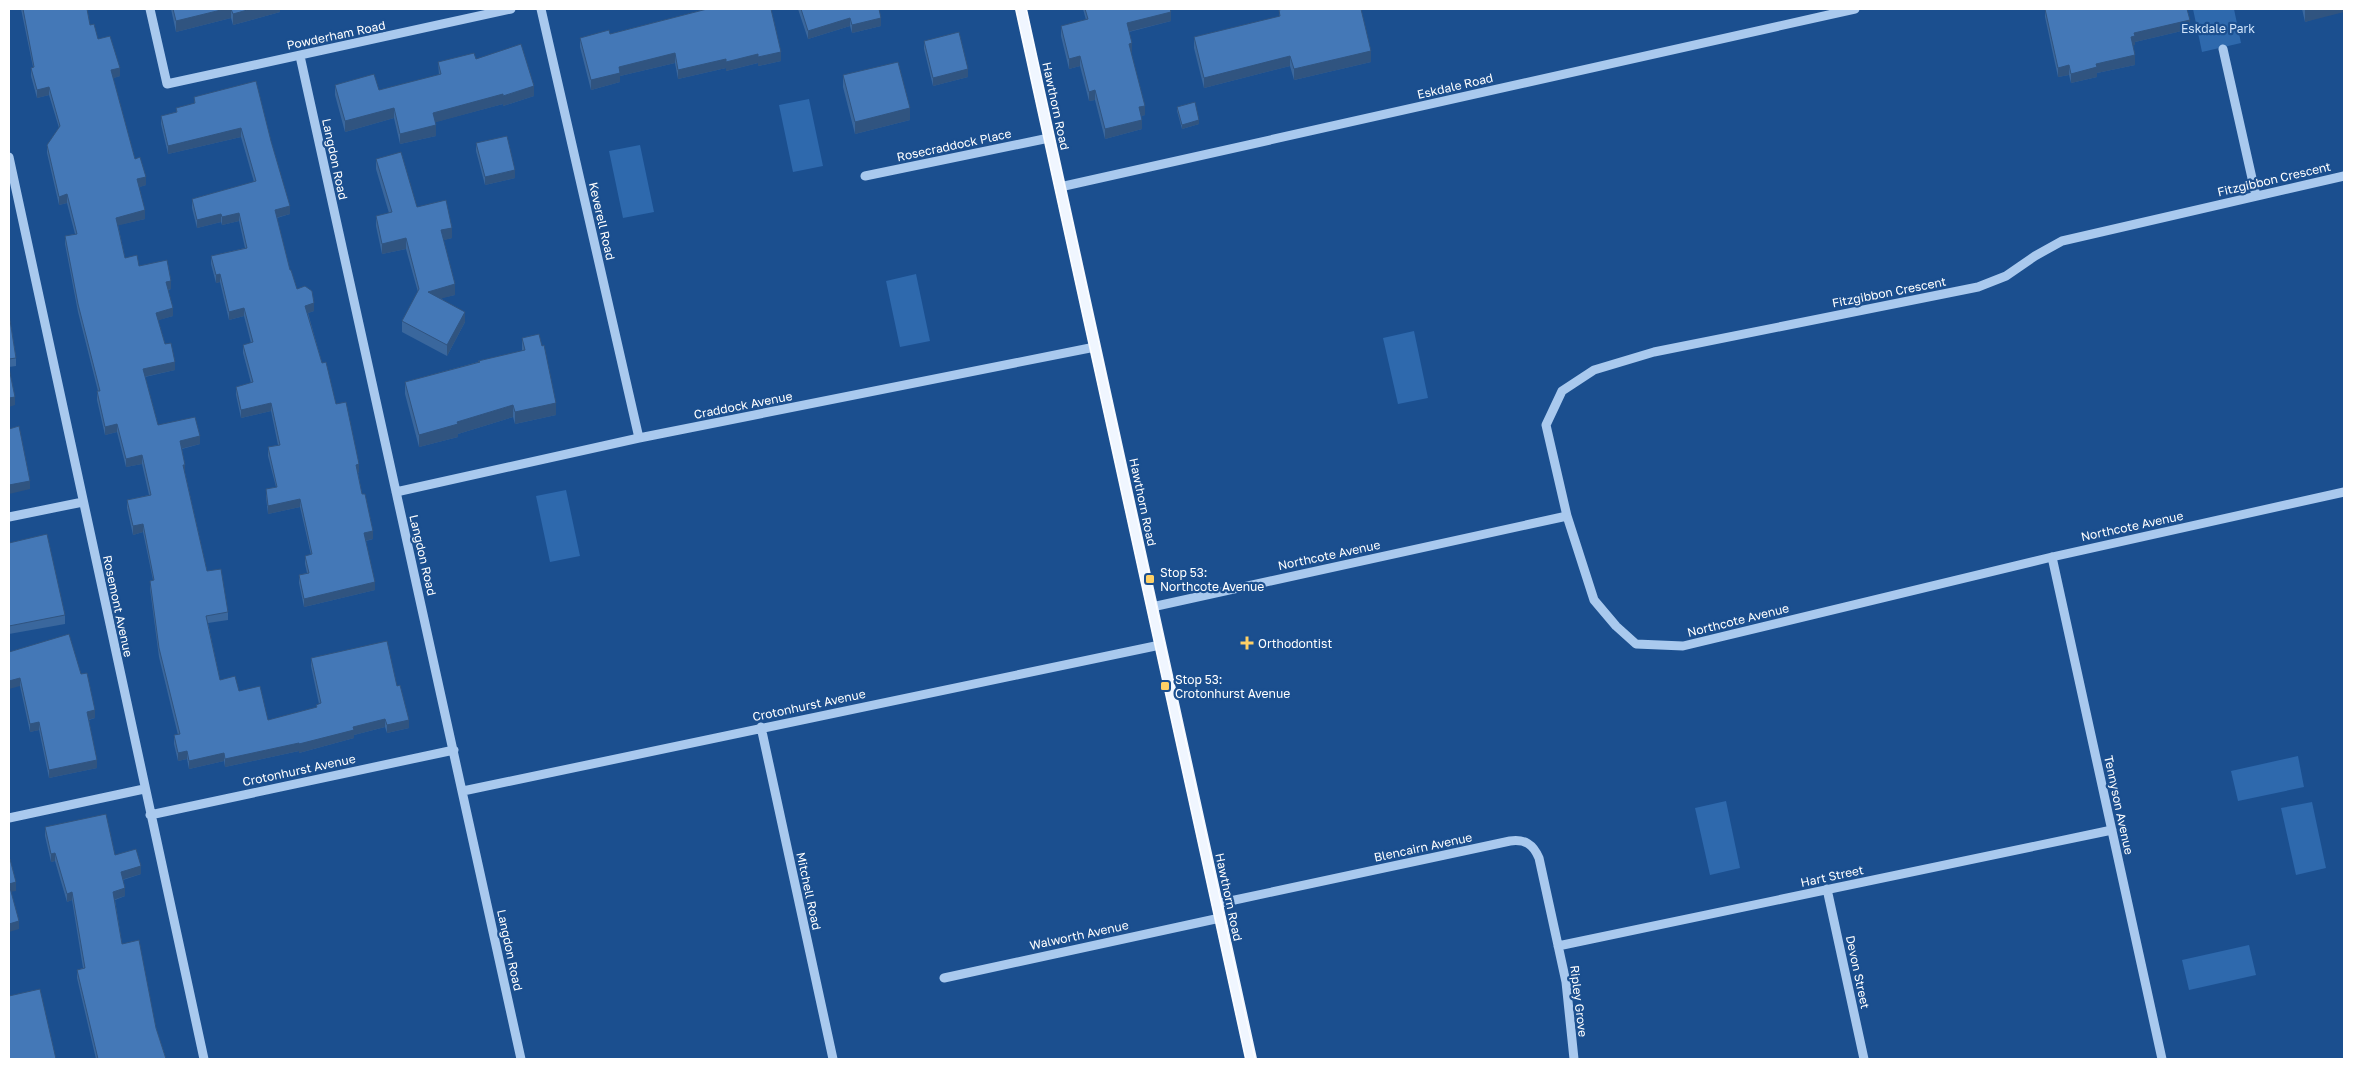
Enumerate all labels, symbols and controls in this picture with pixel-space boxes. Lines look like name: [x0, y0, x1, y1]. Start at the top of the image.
street label: Powderham Road: [285, 17, 387, 53]
park label: Eskdale Park: [2181, 21, 2255, 36]
street label: Hawthorn Road: [1039, 61, 1073, 151]
street label: Eskdale Road: [1416, 70, 1494, 102]
street label: Langdon Road: [319, 117, 351, 201]
street label: Rosecraddock Place: [895, 126, 1013, 164]
street label: Fitzgibbon Crescent: [2216, 159, 2332, 199]
street label: Keverell Road: [586, 180, 618, 262]
street label: Fitzgibbon Crescent: [1831, 274, 1948, 310]
street label: Craddock Avenue: [692, 388, 794, 422]
street label: Hawthorn Road: [1126, 457, 1160, 547]
street label: Northcote Avenue: [2079, 508, 2185, 544]
street label: Langdon Road: [406, 513, 440, 597]
street label: Northcote Avenue: [1276, 537, 1382, 573]
street label: Rosemont Avenue: [100, 554, 136, 658]
place label: Stop 53: Northcote Avenue: [1160, 565, 1264, 594]
marker: Stop 53: Northcote Avenue: [1144, 573, 1156, 585]
street label: Northcote Avenue: [1686, 600, 1790, 640]
marker: Orthodontist: [1240, 636, 1254, 650]
place label: Orthodontist: [1258, 636, 1332, 651]
place label: Stop 53: Crotonhurst Avenue: [1175, 672, 1290, 701]
marker: Stop 53: Crotonhurst Avenue: [1159, 680, 1171, 692]
street label: Crotonhurst Avenue: [751, 686, 867, 724]
street label: Crotonhurst Avenue: [241, 751, 357, 789]
street label: Tennyson Avenue: [2101, 754, 2137, 856]
street label: Blencairn Avenue: [1373, 829, 1474, 865]
street label: Mitchell Road: [793, 851, 825, 931]
street label: Hawthorn Road: [1212, 852, 1246, 942]
street label: Hart Street: [1799, 862, 1865, 890]
street label: Langdon Road: [494, 908, 526, 992]
street label: Walworth Avenue: [1028, 917, 1130, 953]
street label: Devon Street: [1843, 934, 1873, 1010]
street label: Ripley Grove: [1567, 964, 1591, 1038]

